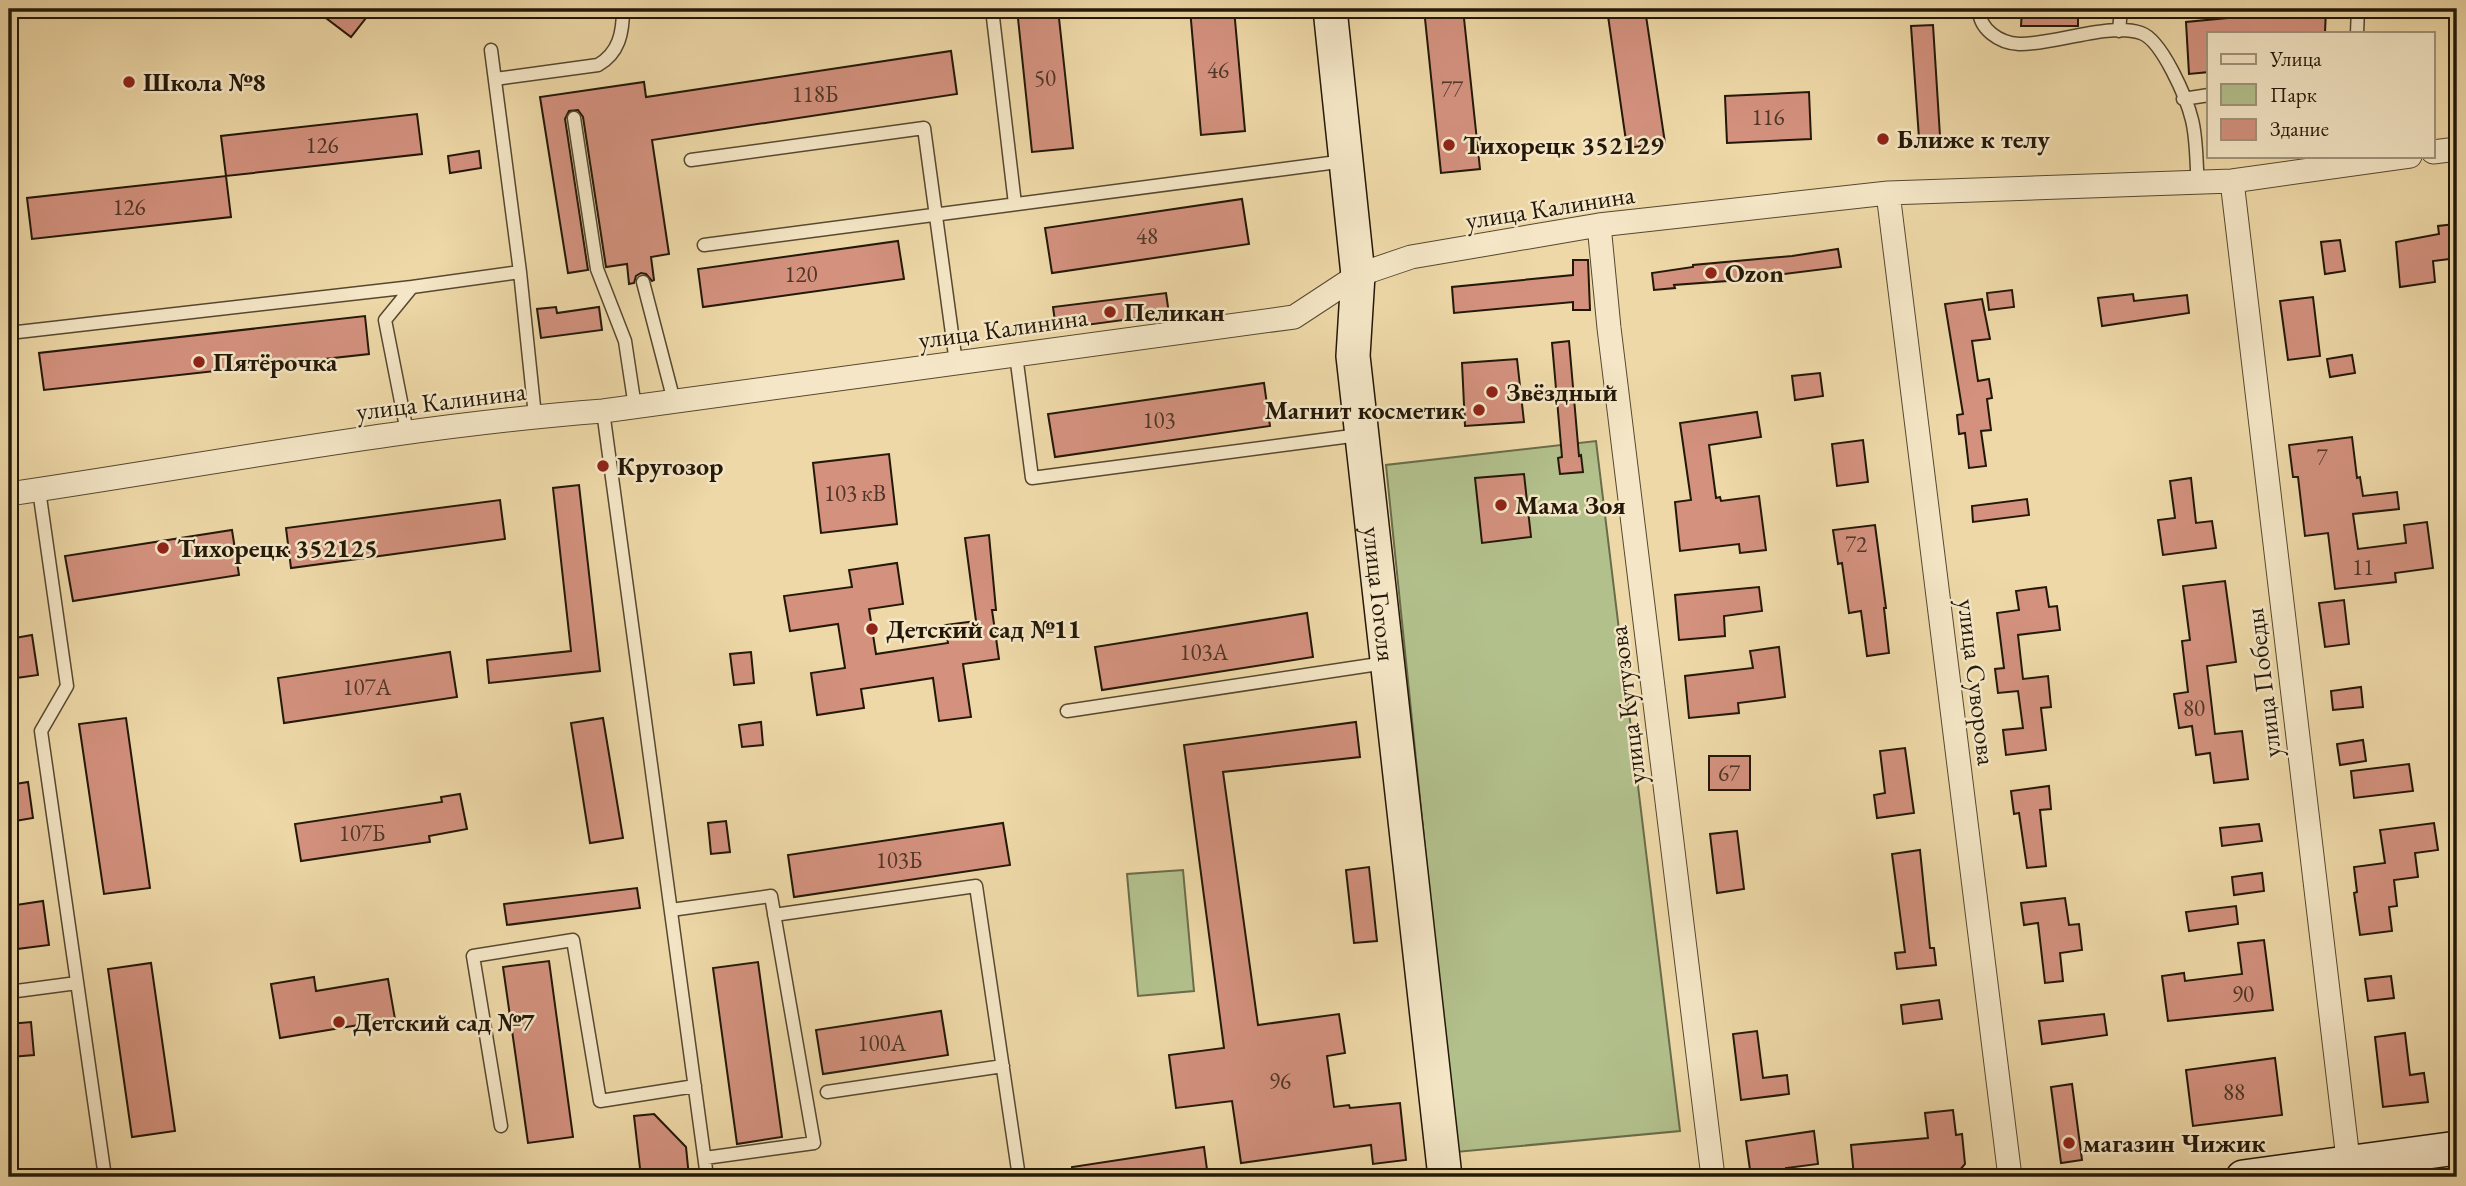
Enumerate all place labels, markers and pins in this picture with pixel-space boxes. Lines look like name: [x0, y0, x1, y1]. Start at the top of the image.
place label: Школа №8: [143, 65, 266, 99]
marker: Школа №8: [121, 74, 137, 90]
place label: Ближе к телу: [1897, 122, 2050, 156]
place label: Тихорецк 352129: [1463, 128, 1664, 162]
marker: Ближе к телу: [1875, 131, 1891, 147]
marker: Тихорецк 352129: [1441, 137, 1457, 153]
place label: Ozon: [1725, 256, 1784, 290]
marker: Ozon: [1703, 265, 1719, 281]
place label: Пеликан: [1124, 295, 1225, 329]
marker: Пеликан: [1102, 304, 1118, 320]
place label: Пятёрочка: [213, 345, 338, 379]
marker: Пятёрочка: [191, 354, 207, 370]
place label: Звёздный: [1506, 375, 1618, 409]
marker: Звёздный: [1484, 384, 1500, 400]
place label: Магнит косметик: [1264, 393, 1466, 427]
marker: Магнит косметик: [1471, 402, 1487, 418]
place label: Кругозор: [617, 449, 723, 483]
marker: Кругозор: [595, 458, 611, 474]
place label: Мама Зоя: [1515, 488, 1626, 522]
marker: Мама Зоя: [1493, 497, 1509, 513]
place label: Тихорецк 352125: [177, 531, 378, 565]
marker: Тихорецк 352125: [155, 540, 171, 556]
place label: Детский сад №11: [886, 612, 1081, 646]
marker: Детский сад №11: [864, 621, 880, 637]
place label: Детский сад №7: [353, 1005, 535, 1039]
marker: Детский сад №7: [331, 1014, 347, 1030]
place label: магазин Чижик: [2083, 1126, 2266, 1160]
marker: магазин Чижик: [2061, 1135, 2077, 1151]

